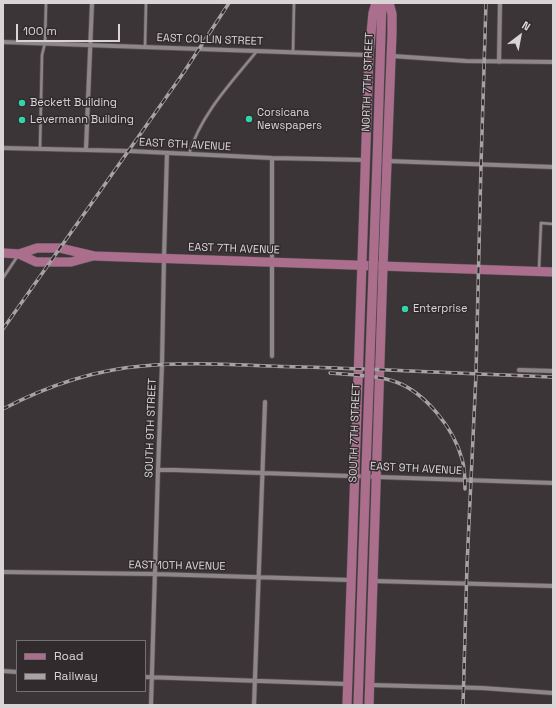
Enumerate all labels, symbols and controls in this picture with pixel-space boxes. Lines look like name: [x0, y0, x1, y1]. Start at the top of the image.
scale bar: [18, 16, 122, 42]
north arrow: [500, 16, 540, 56]
text: N: [520, 18, 533, 34]
text: 100 m: [23, 23, 57, 39]
street label: EAST COLLIN STREET: [156, 32, 264, 48]
street label: NORTH 7TH STREET: [360, 32, 376, 132]
place label: Beckett Building: [30, 96, 117, 110]
marker: Beckett Building: [17, 98, 27, 108]
place label: Corsicana Newspapers: [257, 106, 322, 132]
place label: Levermann Building: [30, 113, 134, 127]
marker: Corsicana Newspapers: [244, 114, 254, 124]
marker: Levermann Building: [17, 115, 27, 125]
street label: EAST 6TH AVENUE: [139, 136, 231, 154]
street label: EAST 7TH AVENUE: [188, 241, 280, 257]
place label: Enterprise: [413, 302, 468, 316]
marker: Enterprise: [400, 304, 410, 314]
street label: SOUTH 9TH STREET: [143, 378, 159, 478]
street label: SOUTH 7TH STREET: [347, 383, 363, 483]
street label: EAST 9TH AVENUE: [370, 460, 462, 478]
street label: EAST 10TH AVENUE: [128, 559, 226, 573]
legend: [16, 640, 146, 692]
text: Road: [54, 648, 83, 664]
text: Railway: [54, 668, 98, 684]

